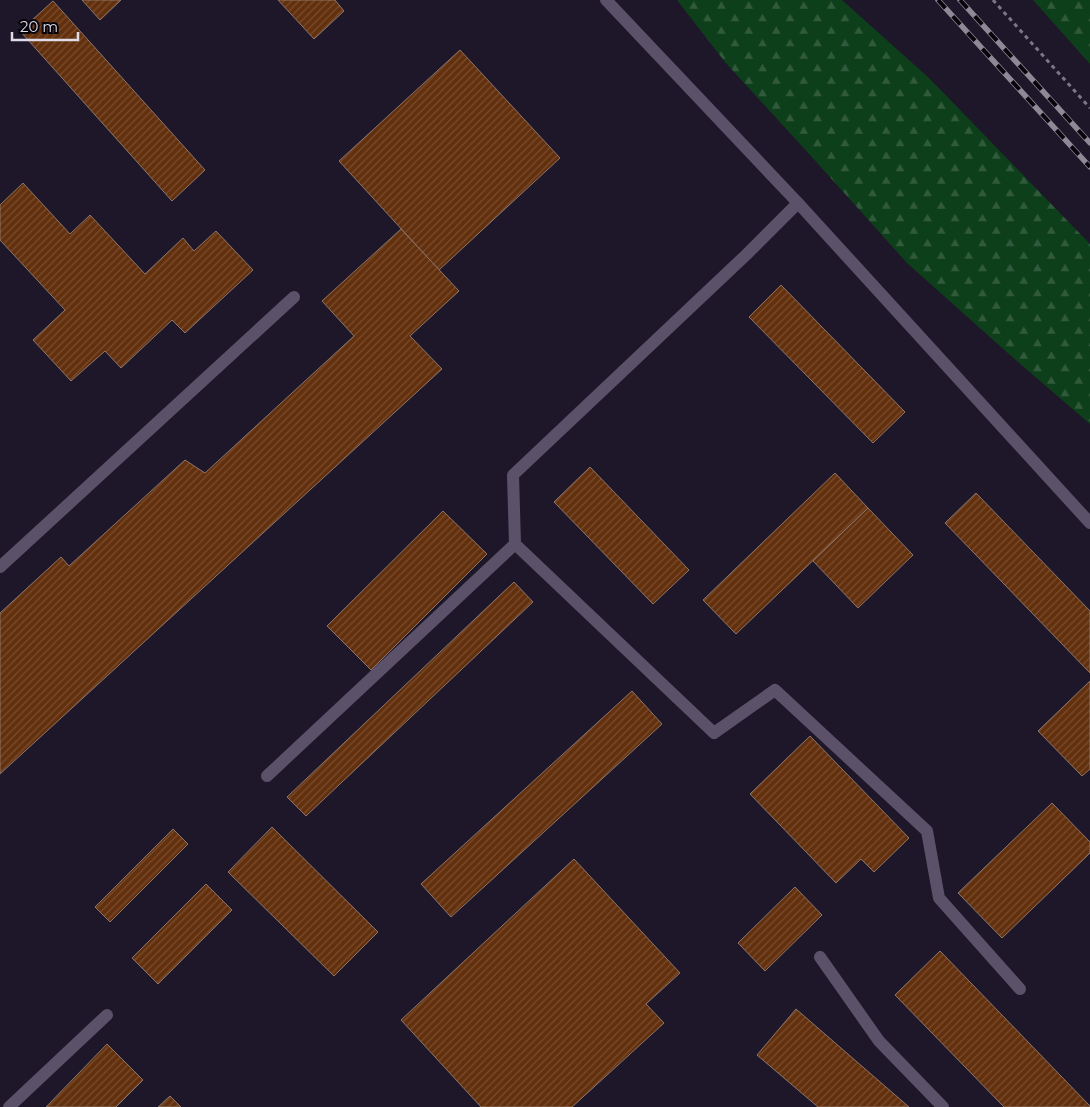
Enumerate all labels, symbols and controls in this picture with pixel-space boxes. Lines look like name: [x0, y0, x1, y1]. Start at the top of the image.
scale bar: [12, 10, 79, 42]
text: 20 m: [20, 17, 58, 36]

